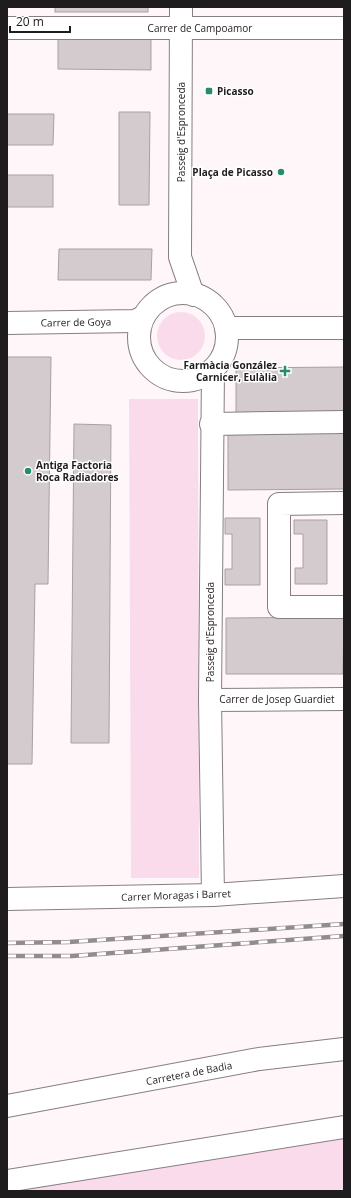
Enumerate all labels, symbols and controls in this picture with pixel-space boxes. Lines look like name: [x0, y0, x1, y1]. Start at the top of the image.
scale bar: [10, 8, 70, 34]
text: 20 m: [16, 13, 44, 30]
street label: Carrer de Campoamor: [148, 21, 252, 35]
street label: Passeig d'Espronceda: [174, 82, 188, 182]
place label: Picasso: [217, 84, 254, 98]
marker: Picasso: [204, 86, 214, 96]
place label: Plaça de Picasso: [192, 165, 273, 179]
marker: Plaça de Picasso: [276, 167, 286, 177]
street label: Carrer de Goya: [41, 314, 111, 330]
place label: Farmàcia González Carnicer, Eulàlia: [183, 358, 277, 384]
marker: Farmàcia González Carnicer, Eulàlia: [280, 366, 290, 376]
place label: Antiga Factoria Roca Radiadores: [36, 458, 119, 484]
marker: Antiga Factoria Roca Radiadores: [23, 466, 33, 476]
street label: Passeig d'Espronceda: [203, 582, 217, 682]
street label: Carrer de Josep Guardiet: [219, 692, 335, 706]
street label: Carrer Moragas i Barret: [121, 886, 232, 904]
street label: Carretera de Badia: [145, 1058, 233, 1088]

